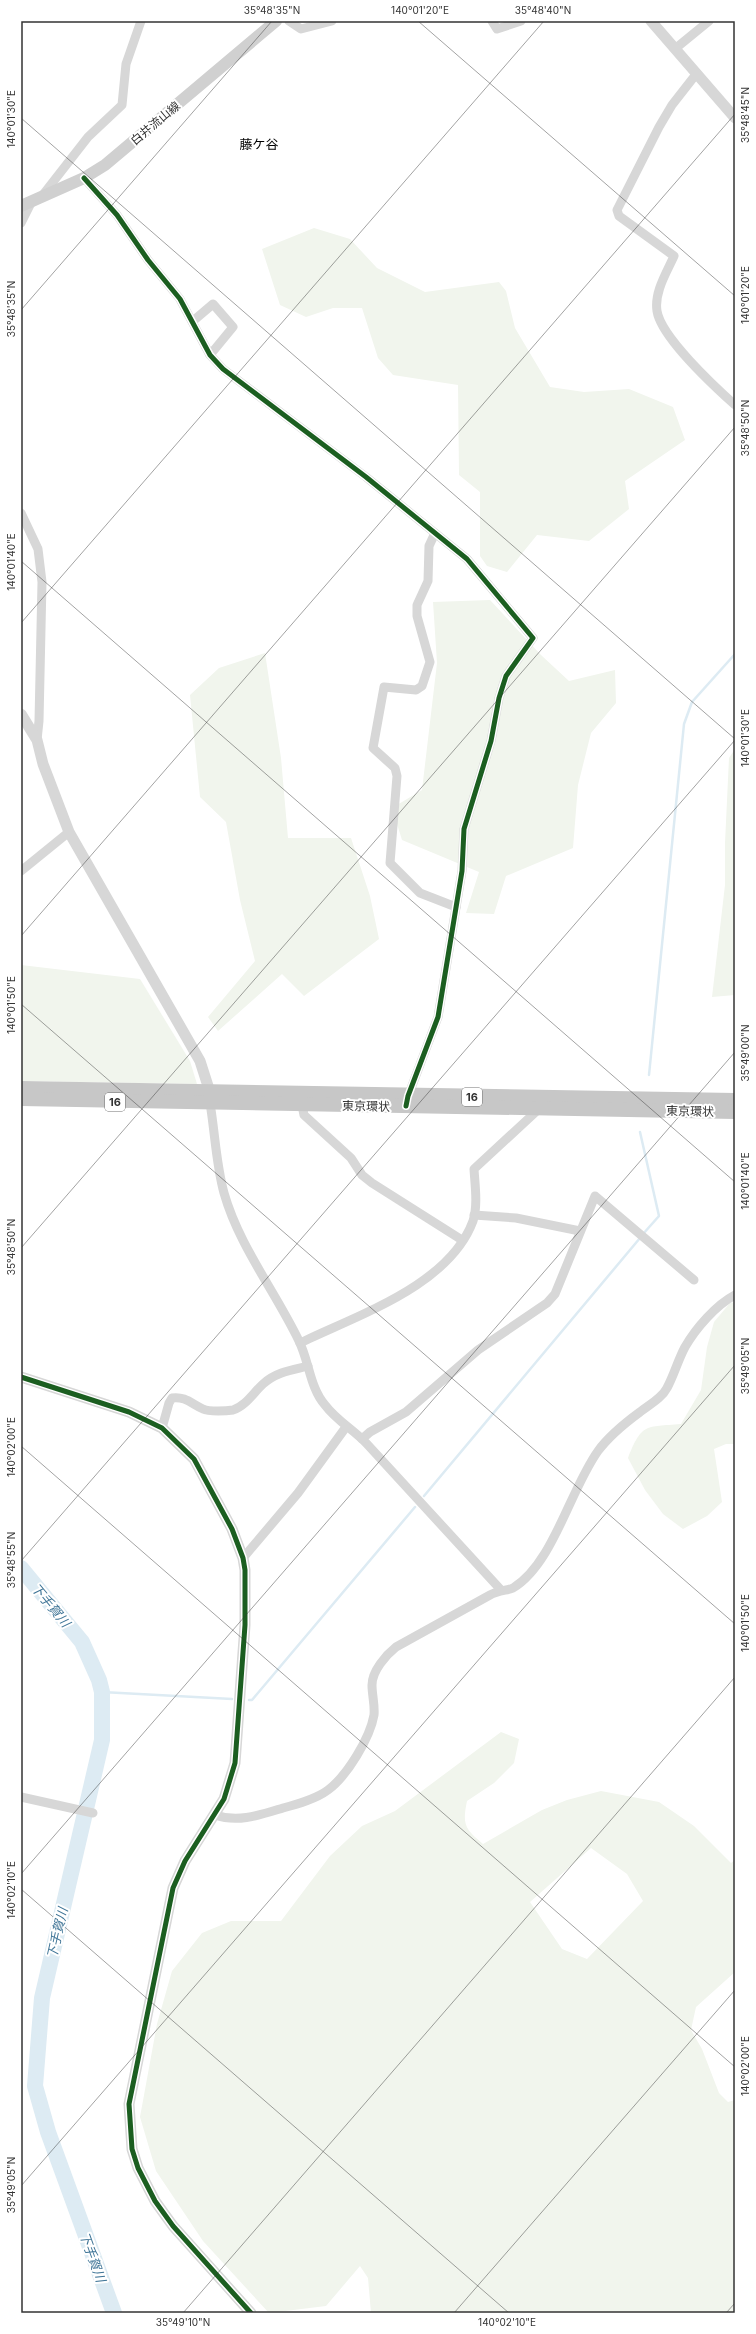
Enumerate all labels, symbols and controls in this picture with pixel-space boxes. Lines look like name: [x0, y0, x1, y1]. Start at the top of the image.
text: 35°48'35"N: [244, 4, 300, 16]
text: 140°01'20"E: [391, 4, 449, 16]
text: 35°48'40"N: [515, 4, 571, 16]
text: 35°48'45"N: [739, 87, 751, 143]
text: 140°01'30"E: [5, 90, 17, 148]
street label: 白井流山線: [127, 98, 183, 148]
district label: 藤ケ谷: [239, 136, 279, 152]
text: 140°01'20"E: [739, 266, 751, 324]
text: 35°48'35"N: [5, 281, 17, 337]
text: 35°48'50"N: [739, 400, 751, 456]
text: 140°01'40"E: [5, 533, 17, 591]
text: 140°01'30"E: [739, 709, 751, 767]
text: 140°01'50"E: [5, 976, 17, 1034]
text: 35°49'00"N: [739, 1025, 751, 1081]
road number: 16: [462, 1088, 482, 1106]
road number: 16: [105, 1093, 125, 1111]
street label: 東京環状: [342, 1098, 390, 1114]
street label: 東京環状: [666, 1103, 714, 1119]
text: 140°01'40"E: [739, 1152, 751, 1210]
text: 35°48'50"N: [5, 1219, 17, 1275]
text: 35°49'05"N: [739, 1338, 751, 1394]
text: 140°02'00"E: [5, 1417, 17, 1477]
text: 35°48'55"N: [5, 1532, 17, 1588]
water label: 下手賀川: [28, 1580, 75, 1632]
text: 140°01'50"E: [739, 1594, 751, 1652]
text: 140°02'10"E: [5, 1861, 17, 1919]
water label: 下手賀川: [43, 1904, 71, 1960]
text: 140°02'00"E: [739, 2036, 751, 2096]
text: 35°49'05"N: [5, 2157, 17, 2213]
water label: 下手賀川: [77, 2230, 110, 2286]
text: 35°49'10"N: [156, 2316, 210, 2328]
text: 140°02'10"E: [478, 2316, 536, 2328]

